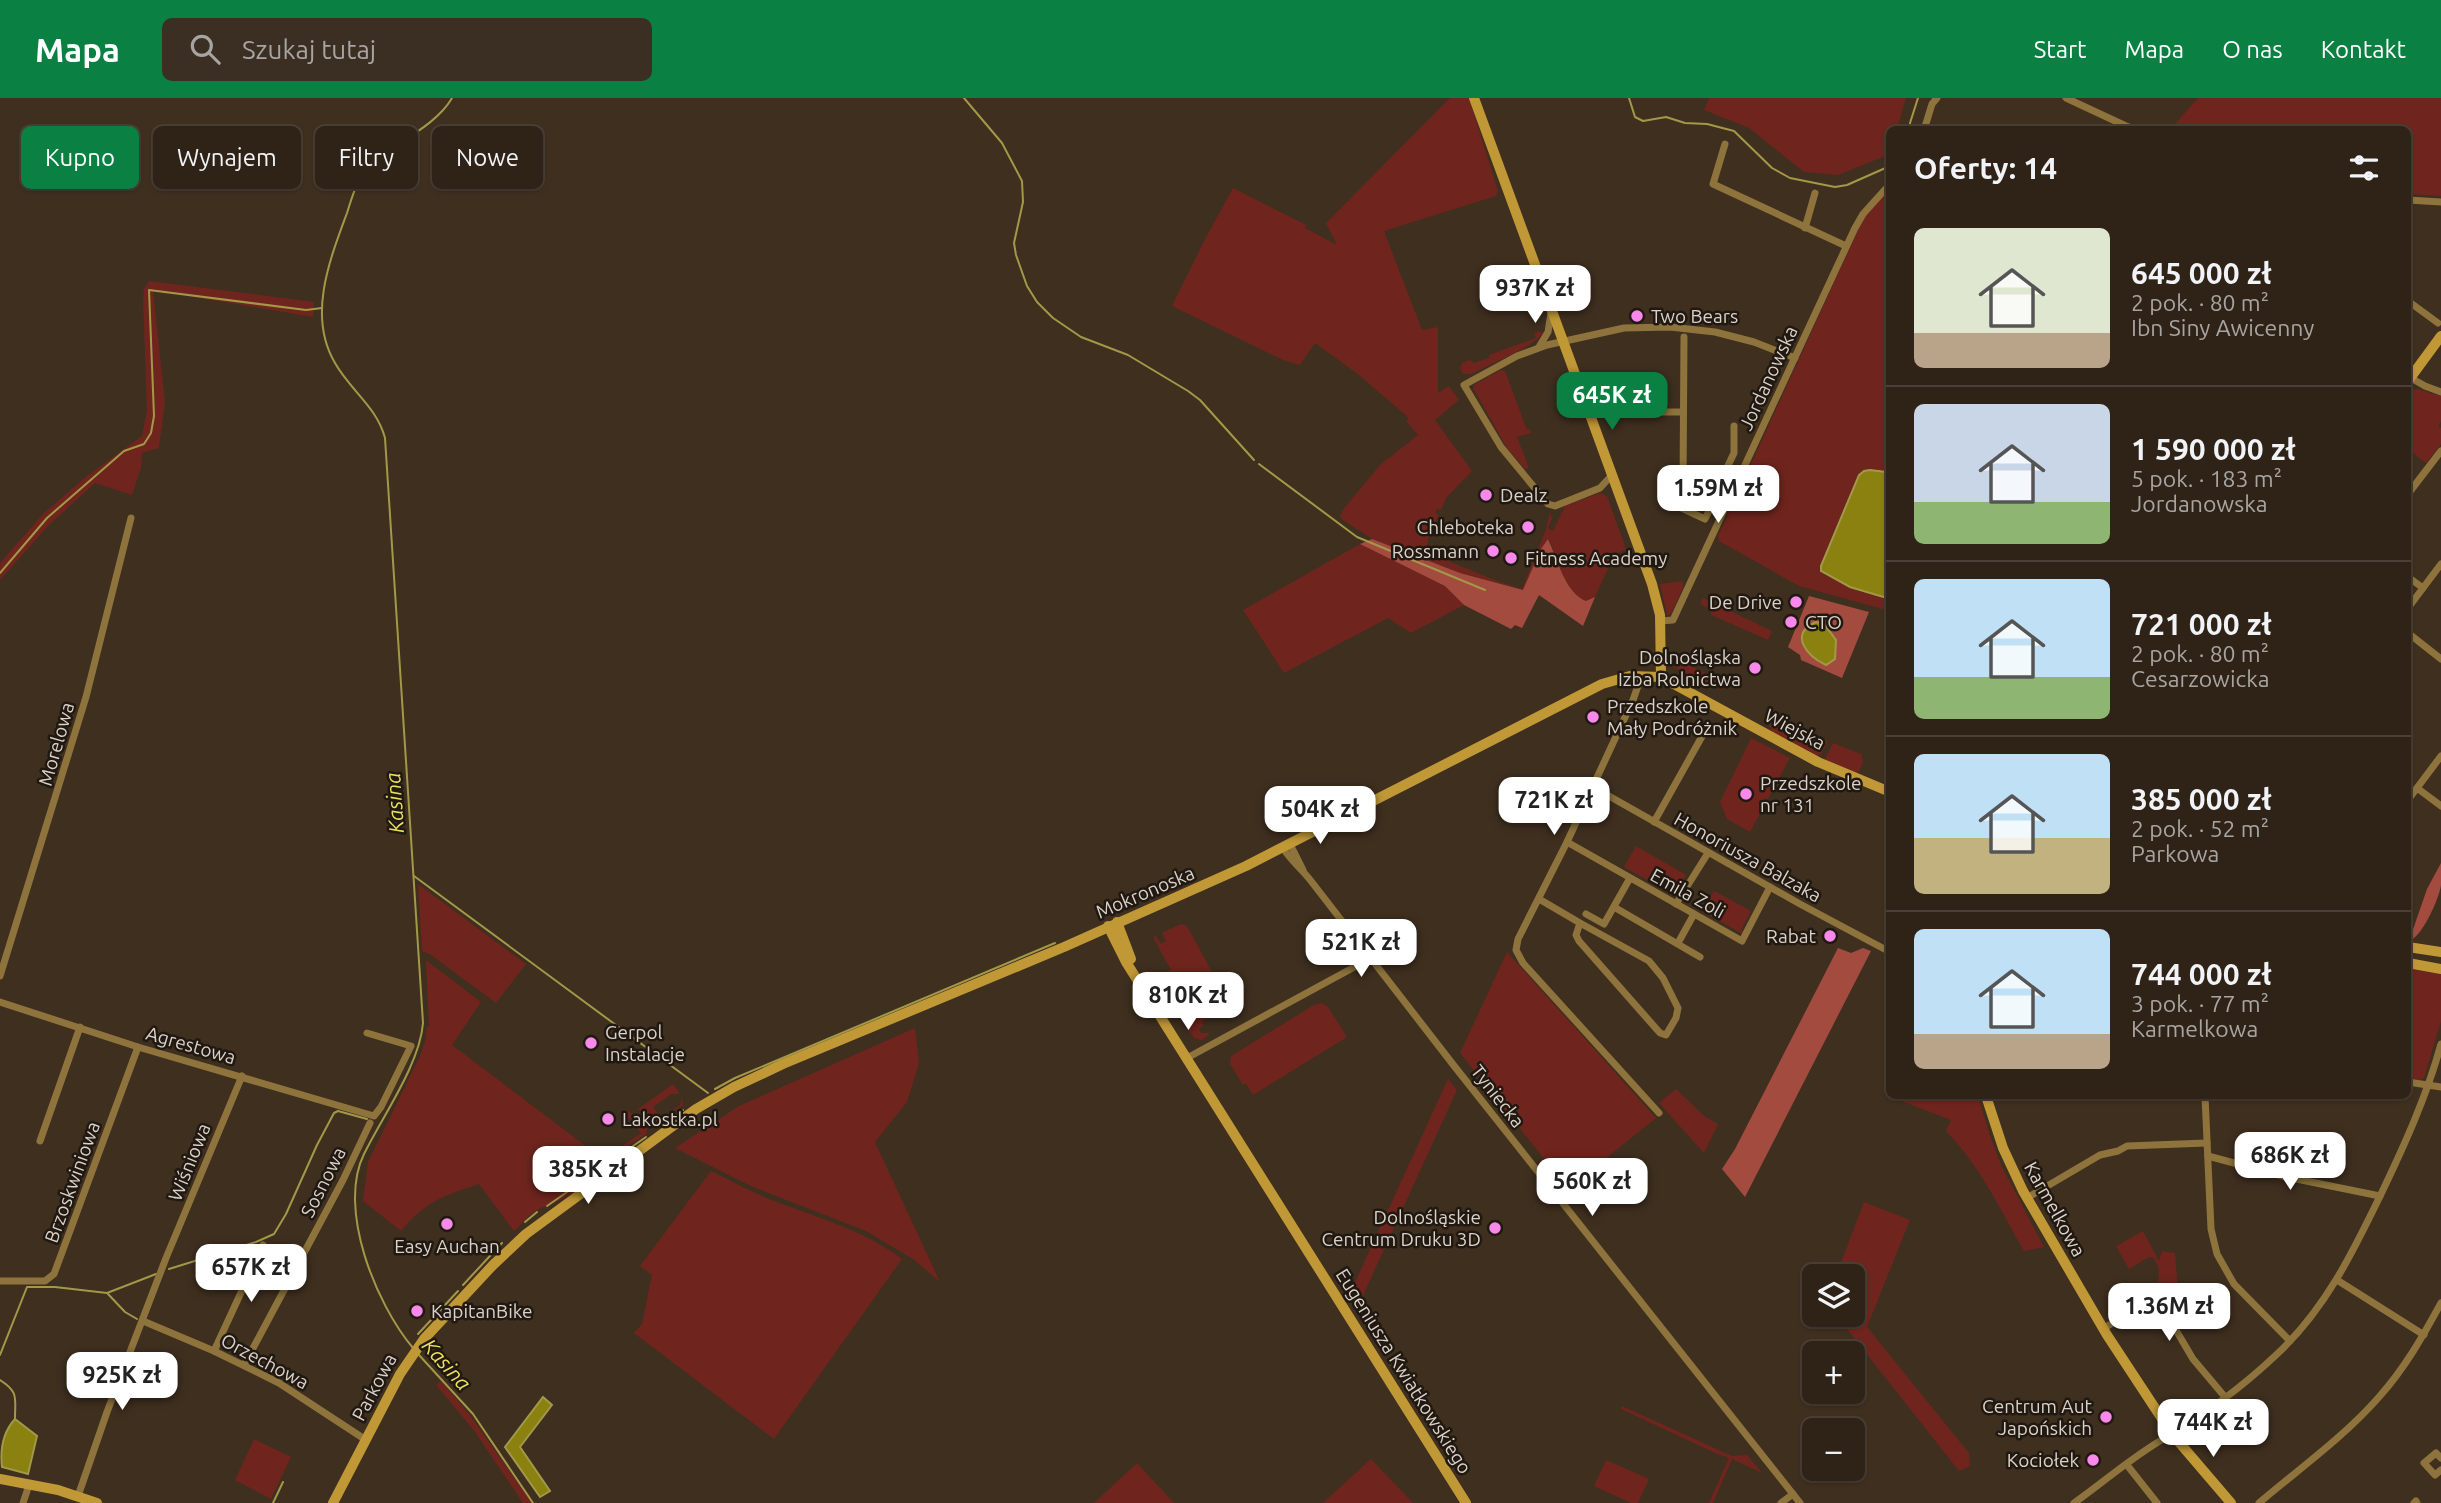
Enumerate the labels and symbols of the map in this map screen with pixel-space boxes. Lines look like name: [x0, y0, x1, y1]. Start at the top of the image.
pin: 937K zł: [1470, 266, 1600, 325]
place label: Two Bears: [1651, 305, 1738, 327]
marker: Two Bears: [1629, 308, 1645, 324]
street label: Jordanowska: [1734, 322, 1802, 434]
pin: 645K zł: [1547, 372, 1677, 432]
pin: 1.59M zł: [1646, 466, 1790, 525]
place label: Dealz: [1500, 484, 1548, 506]
marker: Dealz: [1478, 487, 1494, 503]
place label: Chleboteka: [1417, 516, 1514, 538]
marker: Chleboteka: [1520, 519, 1536, 535]
place label: Rossmann: [1392, 540, 1479, 562]
marker: Rossmann: [1485, 543, 1501, 559]
place label: Fitness Academy: [1525, 547, 1667, 569]
marker: Fitness Academy: [1503, 550, 1519, 566]
place label: De Drive: [1709, 591, 1782, 613]
marker: De Drive: [1788, 594, 1804, 610]
place label: СТО: [1805, 611, 1842, 633]
marker: СТО: [1783, 614, 1799, 630]
place label: Dolnośląska Izba Rolnictwa: [1618, 646, 1741, 690]
marker: Dolnośląska Izba Rolnictwa: [1747, 660, 1763, 676]
place label: Przedszkole Mały Podróżnik: [1607, 695, 1738, 739]
street label: Morelowa: [34, 700, 78, 788]
street label: Wiejska: [1761, 704, 1829, 754]
marker: Przedszkole Mały Podróżnik: [1585, 709, 1601, 725]
water label: Kasina: [380, 772, 408, 834]
place label: Przedszkole nr 131: [1760, 772, 1862, 816]
pin: 721K zł: [1489, 778, 1619, 837]
pin: 504K zł: [1255, 786, 1385, 846]
marker: Przedszkole nr 131: [1738, 786, 1754, 802]
street label: Honoriusza Balzaka: [1671, 807, 1825, 907]
street label: Mokronoska: [1092, 861, 1198, 923]
street label: Emila Zoli: [1647, 863, 1729, 923]
pin: 521K zł: [1296, 920, 1426, 979]
place label: Rabat: [1766, 925, 1817, 947]
marker: Rabat: [1822, 928, 1838, 944]
pin: 810K zł: [1123, 972, 1253, 1032]
place label: Gerpol Instalacje: [605, 1021, 685, 1065]
street label: Agrestowa: [144, 1022, 238, 1068]
marker: Gerpol Instalacje: [583, 1035, 599, 1051]
street label: Tyniecka: [1467, 1060, 1529, 1132]
place label: Lakostka.pl: [622, 1108, 718, 1130]
marker: Lakostka.pl: [600, 1111, 616, 1127]
street label: Brzoskwiniowa: [40, 1118, 104, 1246]
street label: Wiśniowa: [163, 1120, 215, 1204]
pin: 686K zł: [2225, 1132, 2355, 1192]
street label: Sosnowa: [296, 1143, 350, 1221]
pin: 385K zł: [523, 1146, 653, 1206]
pin: 560K zł: [1527, 1158, 1657, 1218]
street label: Karmelkowa: [2020, 1158, 2090, 1260]
place label: Dolnośląskie Centrum Druku 3D: [1321, 1206, 1481, 1250]
marker: Easy Auchan: [439, 1216, 455, 1232]
marker: Dolnośląskie Centrum Druku 3D: [1487, 1220, 1503, 1236]
place label: Easy Auchan: [394, 1235, 500, 1257]
pin: 657K zł: [186, 1244, 316, 1304]
street label: Eugeniusza Kwiatkowskiego: [1332, 1264, 1476, 1478]
pin: 1.36M zł: [2097, 1284, 2241, 1343]
place label: KapitanBike: [431, 1300, 533, 1322]
marker: KapitanBike: [409, 1303, 425, 1319]
street label: Orzechowa: [217, 1329, 313, 1393]
water label: Kasina: [418, 1333, 476, 1395]
street label: Parkowa: [347, 1350, 401, 1424]
pin: 925K zł: [57, 1352, 187, 1412]
place label: Centrum Aut Japońskich: [1982, 1395, 2093, 1439]
pin: 744K zł: [2148, 1400, 2278, 1459]
marker: Centrum Aut Japońskich: [2098, 1409, 2114, 1425]
place label: Kociołek: [2007, 1449, 2079, 1471]
marker: Kociołek: [2085, 1452, 2101, 1468]

